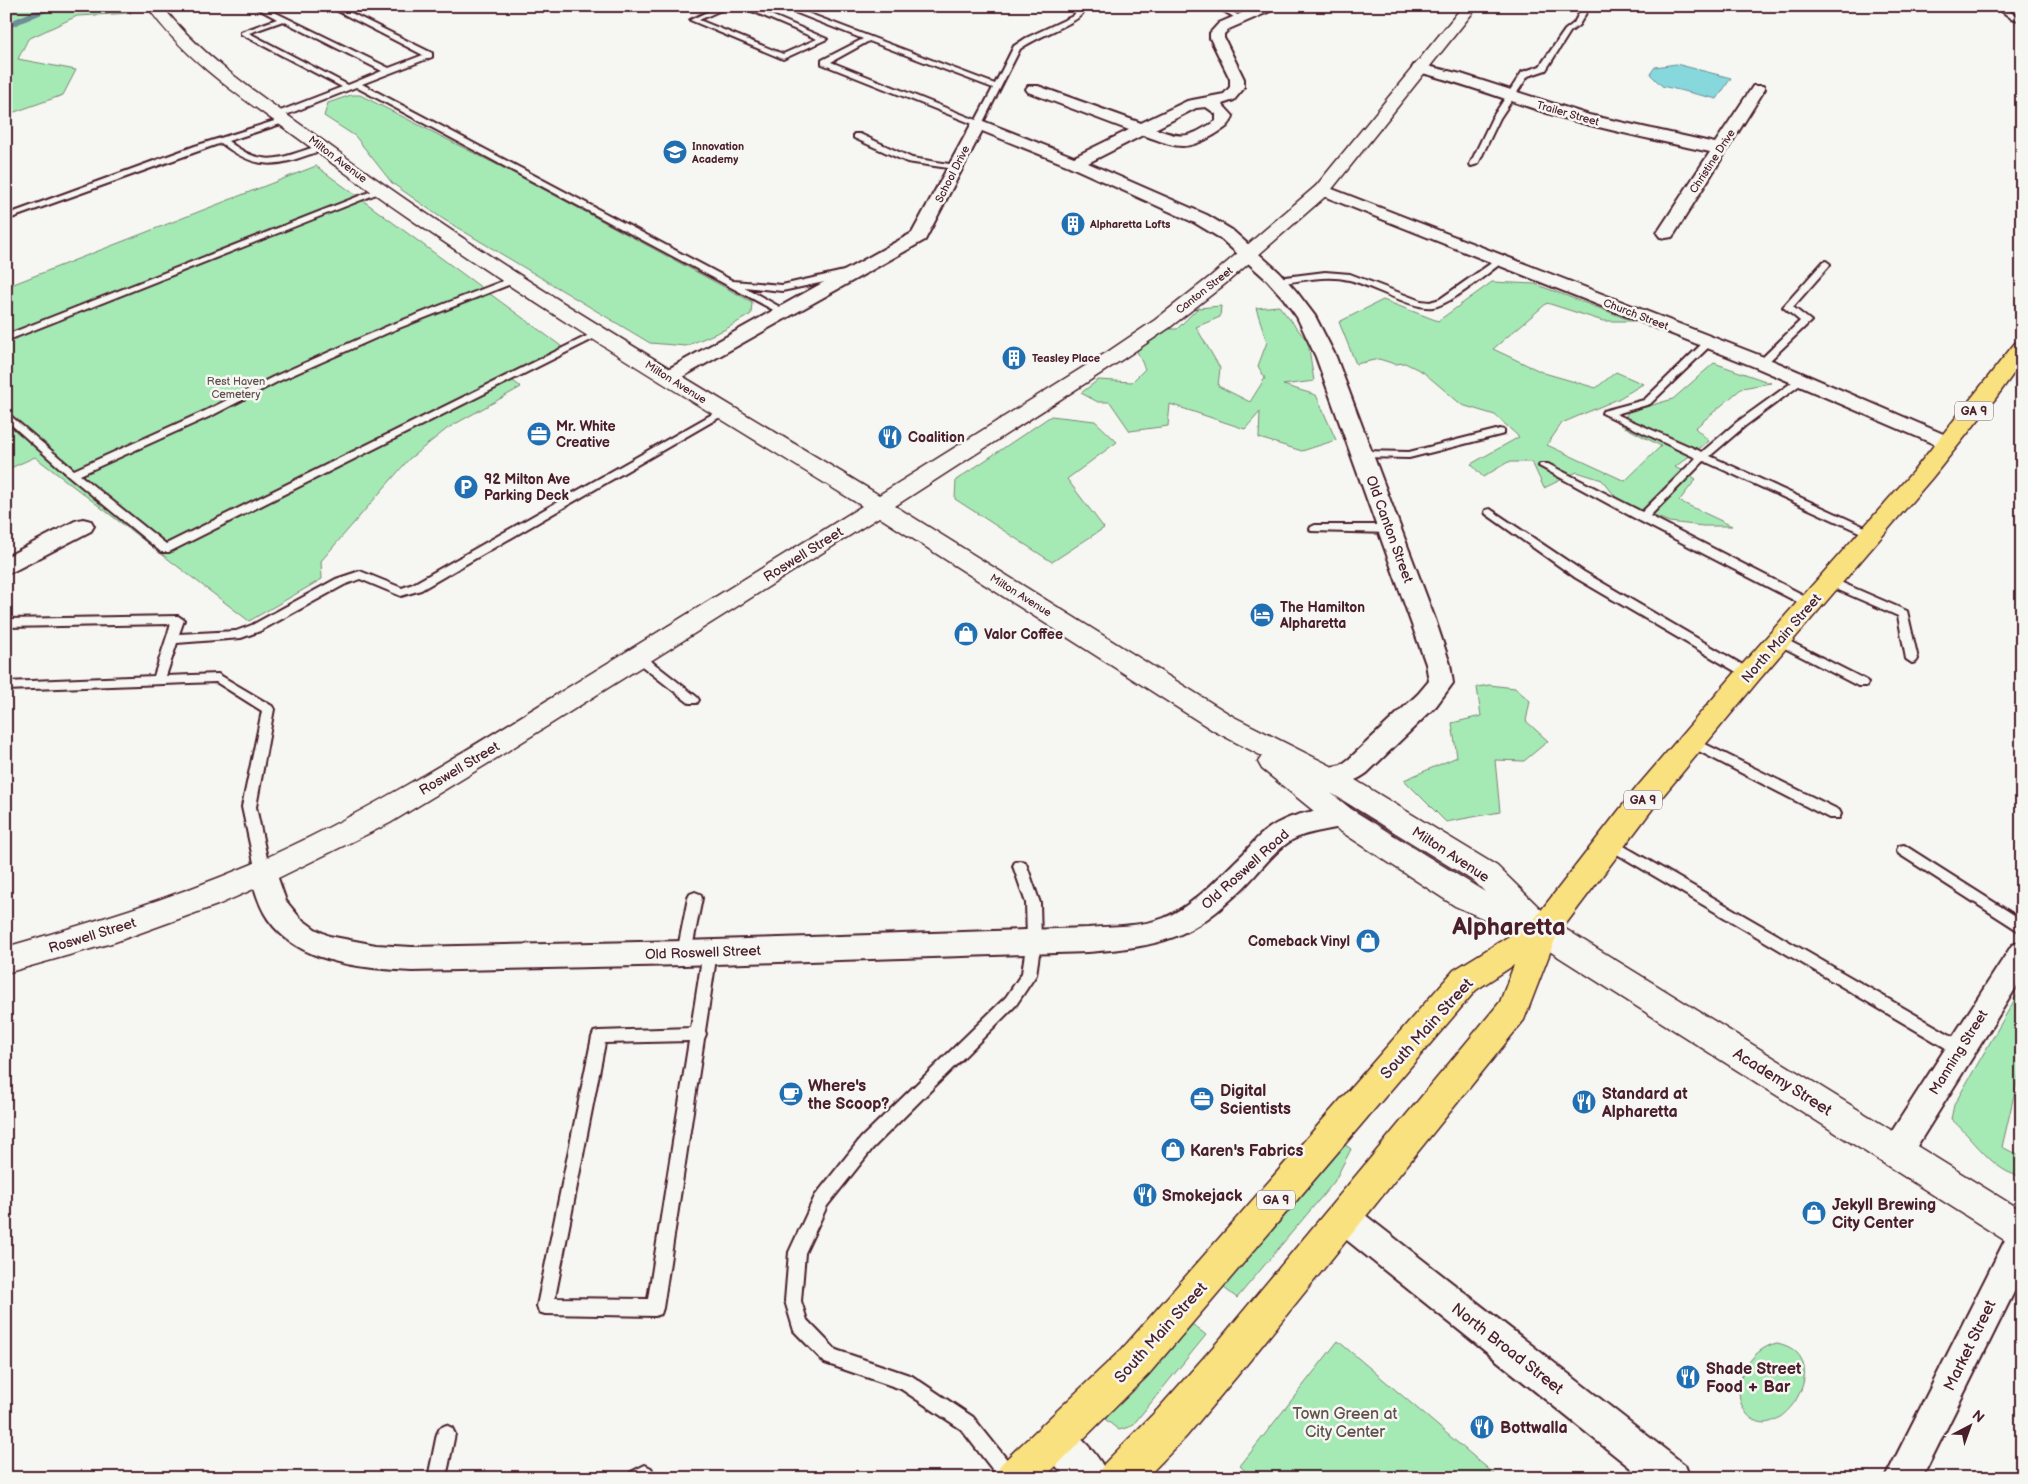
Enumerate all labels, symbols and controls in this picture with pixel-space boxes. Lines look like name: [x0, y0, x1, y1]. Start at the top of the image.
street label: Trailer Street: [1535, 98, 1601, 129]
street label: Christine Drive: [1687, 127, 1738, 196]
street label: Milton Avenue: [306, 133, 370, 186]
school or university icon: Innovation Academy: [662, 139, 688, 165]
place label: Innovation Academy: [691, 140, 744, 166]
street label: School Drive: [932, 143, 973, 205]
building icon: Alpharetta Lofts: [1060, 211, 1086, 237]
place label: Alpharetta Lofts: [1089, 218, 1171, 231]
street label: Canton Street: [1173, 264, 1236, 317]
street label: Church Street: [1601, 296, 1671, 333]
building icon: Teasley Place: [1001, 345, 1027, 371]
place label: Teasley Place: [1032, 352, 1100, 365]
street label: Milton Avenue: [643, 358, 709, 407]
park label: Rest Haven Cemetery: [207, 375, 265, 401]
road number: GA 9: [1955, 402, 1993, 421]
place label: Mr. White Creative: [556, 418, 616, 451]
office icon: Mr. White Creative: [526, 421, 552, 447]
restaurant icon: Coalition: [877, 424, 903, 450]
place label: Coalition: [908, 429, 965, 446]
place label: 92 Milton Ave Parking Deck: [484, 471, 570, 504]
street label: Old Canton Street: [1362, 473, 1417, 586]
parking icon: 92 Milton Ave Parking Deck: [453, 474, 479, 500]
street label: Roswell Street: [760, 523, 847, 586]
street label: Milton Avenue: [988, 571, 1054, 620]
street label: North Main Street: [1738, 590, 1825, 686]
place label: The Hamilton Alpharetta: [1279, 599, 1365, 632]
hotel icon: The Hamilton Alpharetta: [1249, 602, 1275, 628]
shop icon: Valor Coffee: [953, 621, 979, 647]
place label: Valor Coffee: [984, 626, 1063, 643]
street label: Roswell Street: [416, 737, 503, 799]
road number: GA 9: [1624, 790, 1662, 810]
street label: Milton Avenue: [1409, 823, 1493, 886]
street label: Old Roswell Road: [1198, 826, 1293, 913]
district label: Alpharetta: [1451, 913, 1566, 942]
street label: Roswell Street: [46, 914, 139, 957]
shop icon: Comeback Vinyl: [1355, 928, 1381, 954]
place label: Comeback Vinyl: [1248, 933, 1350, 950]
street label: Old Roswell Street: [645, 942, 762, 963]
street label: South Main Street: [1377, 975, 1477, 1083]
street label: Manning Street: [1926, 1006, 1992, 1098]
street label: Academy Street: [1729, 1044, 1835, 1120]
place label: Where's the Scoop?: [807, 1077, 889, 1114]
cafe icon: Where's the Scoop?: [778, 1081, 804, 1107]
place label: Digital Scientists: [1220, 1082, 1291, 1119]
place label: Standard at Alpharetta: [1601, 1085, 1688, 1122]
office icon: Digital Scientists: [1189, 1086, 1215, 1112]
restaurant icon: Standard at Alpharetta: [1571, 1089, 1597, 1115]
shop icon: Karen's Fabrics: [1160, 1137, 1186, 1163]
place label: Karen's Fabrics: [1190, 1142, 1304, 1161]
restaurant icon: Smokejack: [1132, 1182, 1158, 1208]
place label: Smokejack: [1162, 1187, 1243, 1206]
road number: GA 9: [1257, 1190, 1295, 1210]
place label: Jekyll Brewing City Center: [1832, 1196, 1936, 1233]
shop icon: Jekyll Brewing City Center: [1801, 1200, 1827, 1226]
street label: South Main Street: [1111, 1279, 1211, 1387]
street label: Market Street: [1940, 1297, 2001, 1394]
street label: North Broad Street: [1447, 1300, 1567, 1399]
place label: Shade Street Food + Bar: [1706, 1360, 1802, 1397]
restaurant icon: Shade Street Food + Bar: [1675, 1364, 1701, 1390]
north arrow: [1946, 1402, 1996, 1452]
park label: Town Green at City Center: [1293, 1405, 1397, 1442]
text: N: [1969, 1407, 1988, 1426]
restaurant icon: Bottwalla: [1469, 1414, 1495, 1440]
place label: Bottwalla: [1500, 1419, 1568, 1438]

